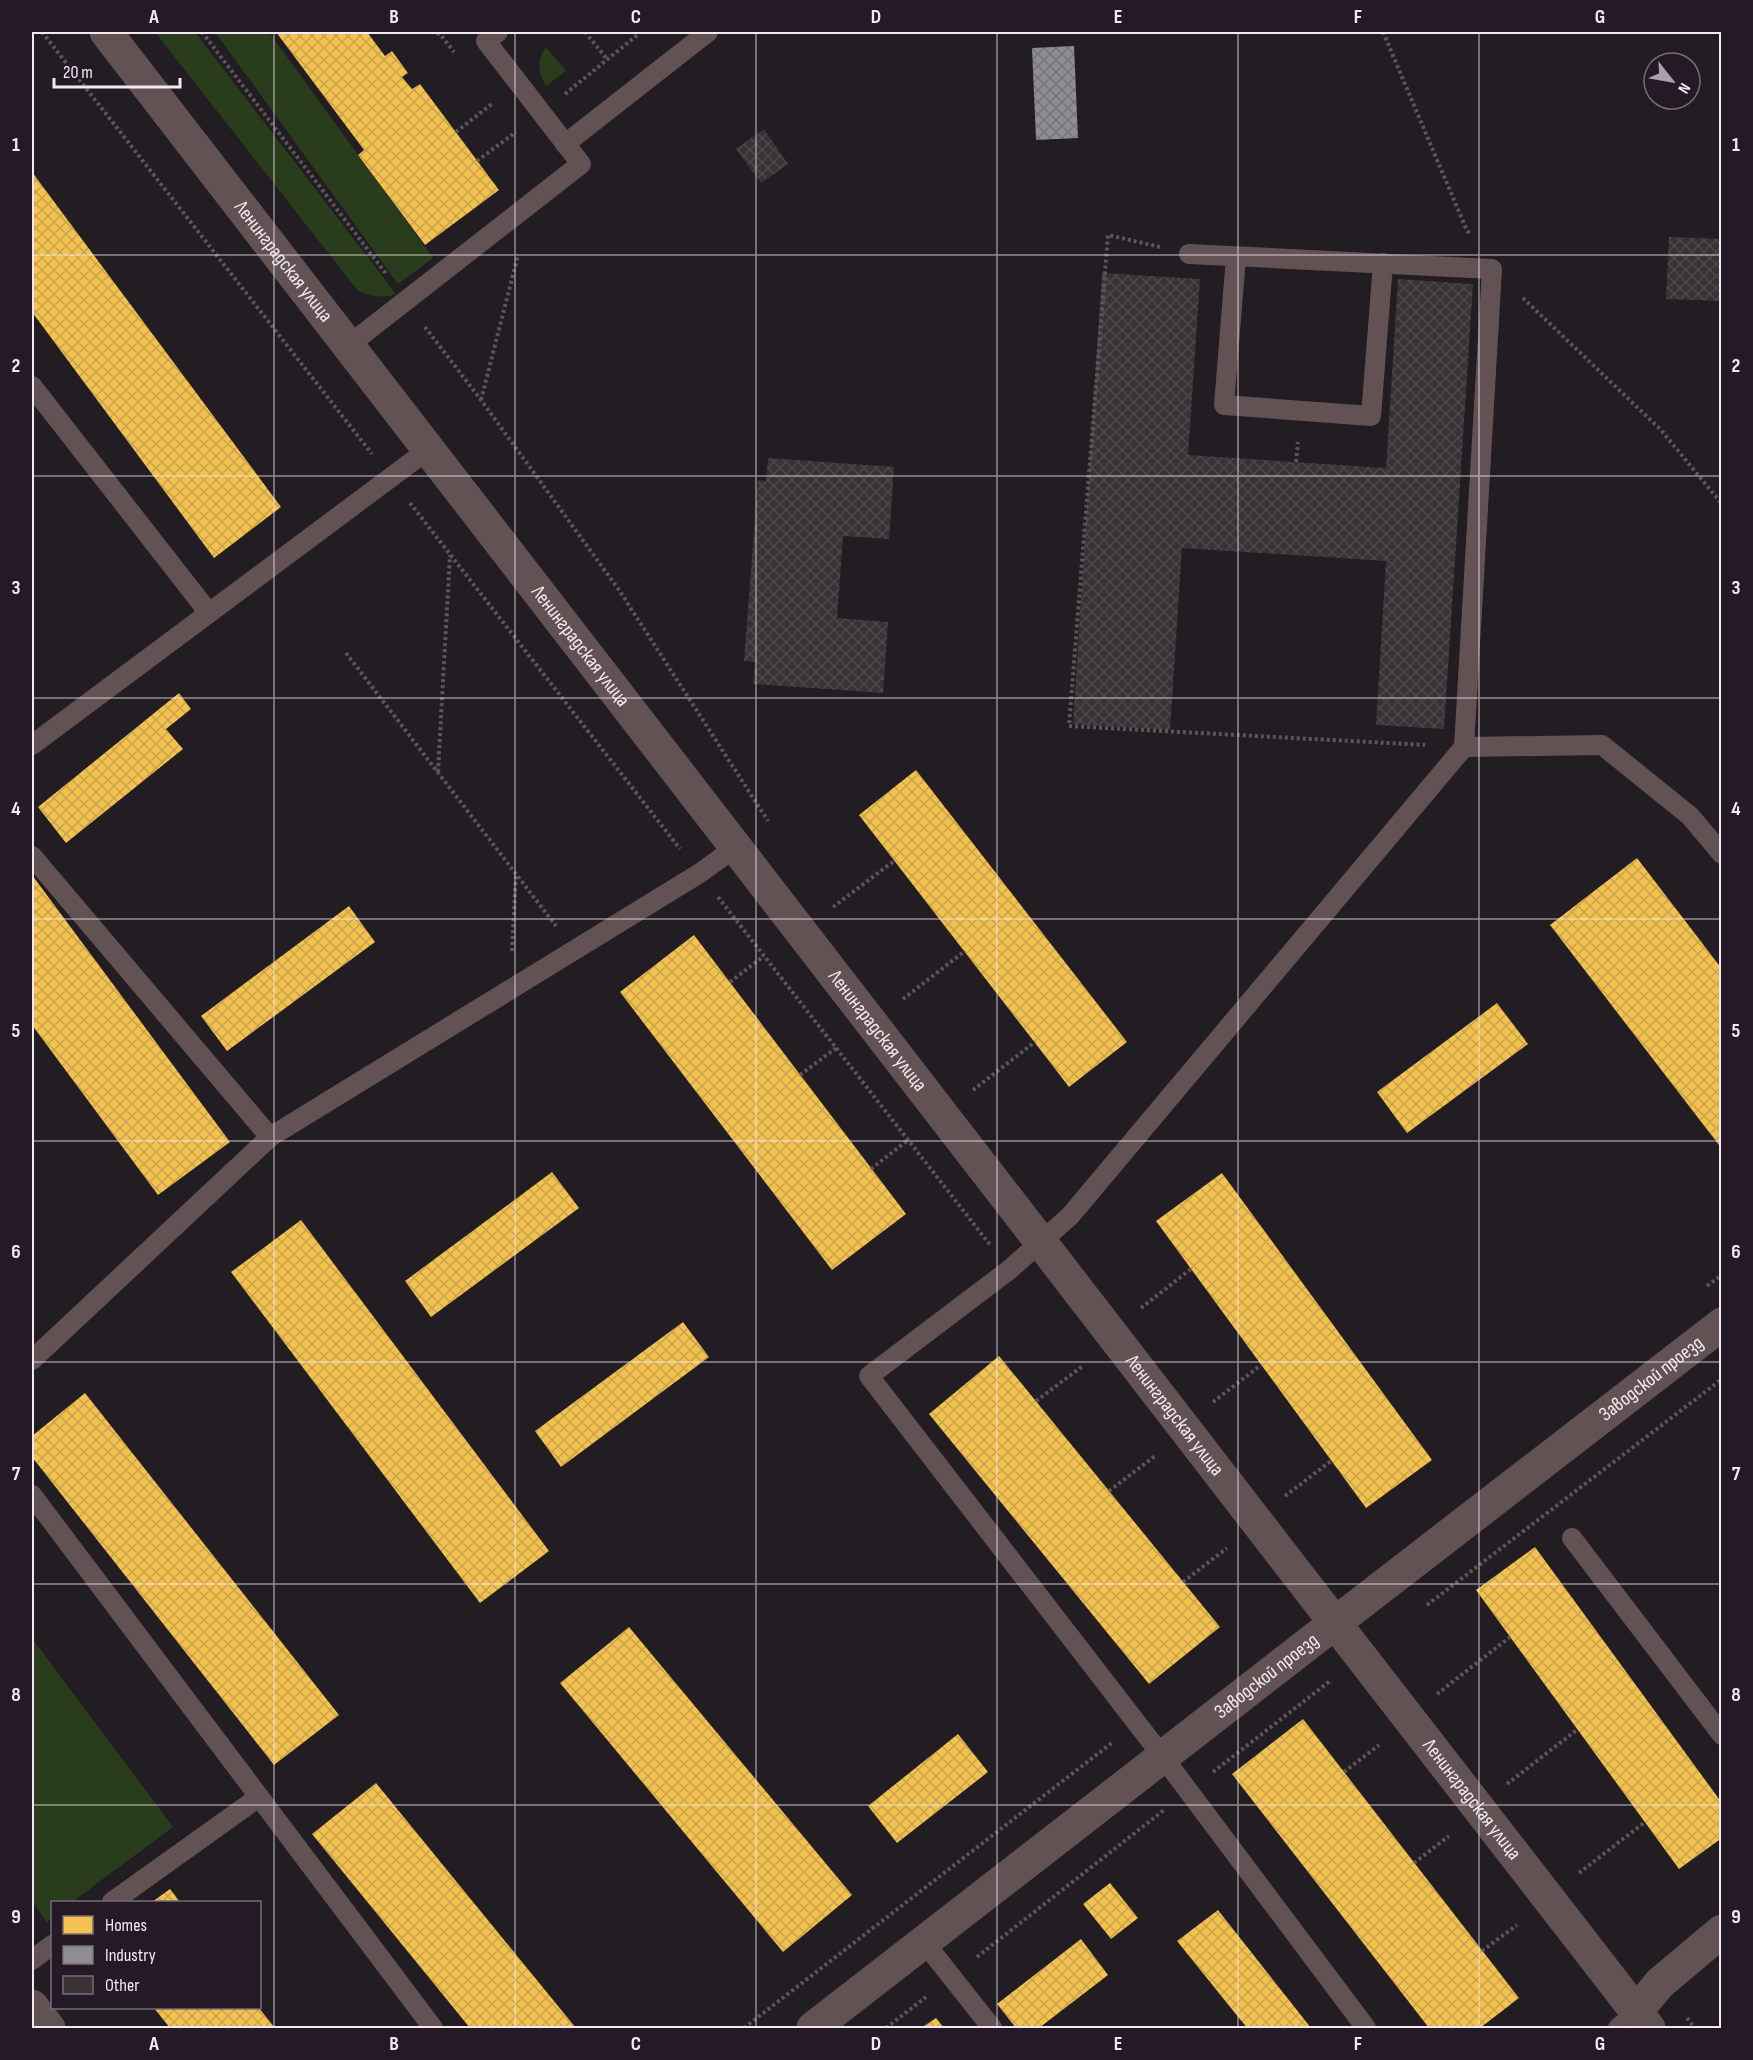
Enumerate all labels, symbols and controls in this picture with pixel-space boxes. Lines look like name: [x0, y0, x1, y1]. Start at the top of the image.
text: A: [148, 5, 159, 29]
text: B: [389, 5, 399, 29]
text: C: [631, 5, 641, 29]
text: D: [871, 5, 881, 29]
text: E: [1114, 5, 1122, 29]
text: F: [1354, 5, 1362, 29]
text: G: [1595, 5, 1605, 29]
scale bar: [54, 51, 180, 89]
north arrow: [1642, 51, 1702, 111]
text: 20 m: [63, 62, 93, 83]
text: N: [1673, 79, 1694, 97]
text: 1: [12, 133, 20, 157]
text: 1: [1732, 133, 1740, 157]
street label: Ленинградская улица: [228, 195, 338, 327]
text: 2: [12, 354, 20, 378]
text: 2: [1732, 354, 1740, 378]
text: 3: [12, 576, 21, 600]
text: 3: [1732, 576, 1741, 600]
street label: Ленинградская улица: [525, 580, 635, 712]
text: 4: [11, 797, 21, 821]
text: 4: [1731, 797, 1741, 821]
street label: Ленинградская улица: [823, 965, 932, 1096]
text: 5: [12, 1019, 21, 1043]
text: 5: [1732, 1019, 1741, 1043]
text: 6: [11, 1240, 21, 1264]
text: 6: [1731, 1240, 1741, 1264]
street label: Заводской проезд: [1594, 1331, 1708, 1427]
street label: Ленинградская улица: [1120, 1349, 1229, 1481]
text: 7: [12, 1462, 21, 1486]
text: 7: [1732, 1462, 1741, 1486]
street label: Заводской проезд: [1210, 1628, 1323, 1724]
text: 8: [11, 1683, 21, 1707]
text: 8: [1731, 1683, 1741, 1707]
street label: Ленинградская улица: [1417, 1733, 1526, 1865]
legend: [51, 1901, 261, 2009]
text: 9: [11, 1905, 21, 1929]
text: 9: [1731, 1905, 1741, 1929]
text: Homes: [105, 1915, 147, 1936]
text: Industry: [105, 1945, 156, 1966]
text: Other: [105, 1975, 139, 1996]
text: A: [148, 2032, 159, 2056]
text: B: [389, 2032, 399, 2056]
text: C: [631, 2032, 641, 2056]
text: D: [871, 2032, 881, 2056]
text: E: [1114, 2032, 1122, 2056]
text: F: [1354, 2032, 1362, 2056]
text: G: [1595, 2032, 1605, 2056]

